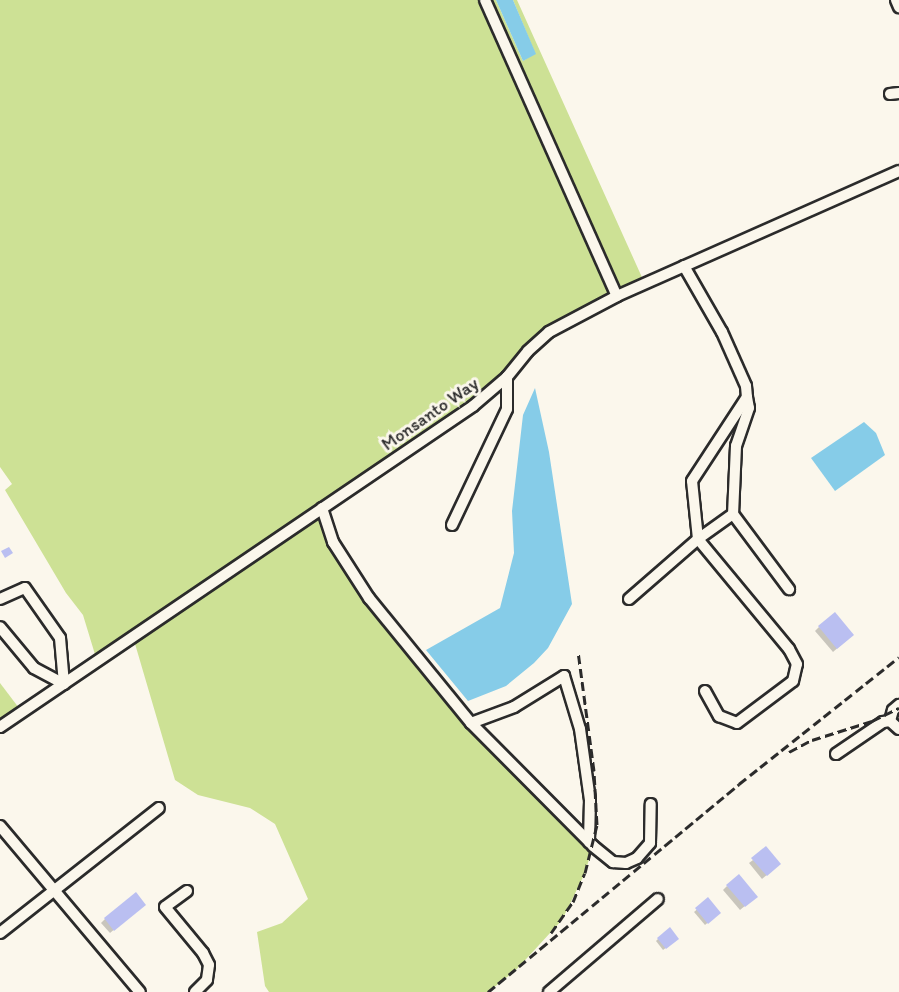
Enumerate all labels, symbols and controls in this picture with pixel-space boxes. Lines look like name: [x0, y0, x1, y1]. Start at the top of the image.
street label: Monsanto Way: [378, 373, 482, 455]

